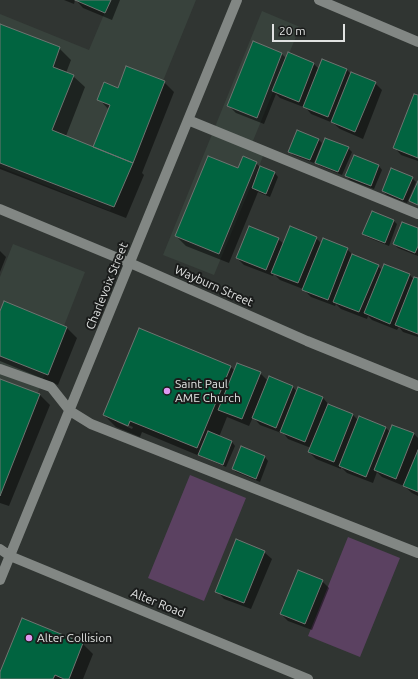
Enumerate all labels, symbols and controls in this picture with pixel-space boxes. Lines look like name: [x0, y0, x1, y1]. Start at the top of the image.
scale bar: [274, 16, 347, 42]
text: 20 m: [279, 24, 306, 37]
street label: Charlevoix Street: [83, 240, 131, 332]
street label: Wayburn Street: [173, 262, 255, 310]
place label: Saint Paul AME Church: [175, 377, 241, 405]
marker: Saint Paul AME Church: [162, 386, 172, 396]
street label: Alter Road: [129, 586, 187, 620]
place label: Alter Collision: [37, 631, 112, 645]
marker: Alter Collision: [24, 633, 34, 643]

